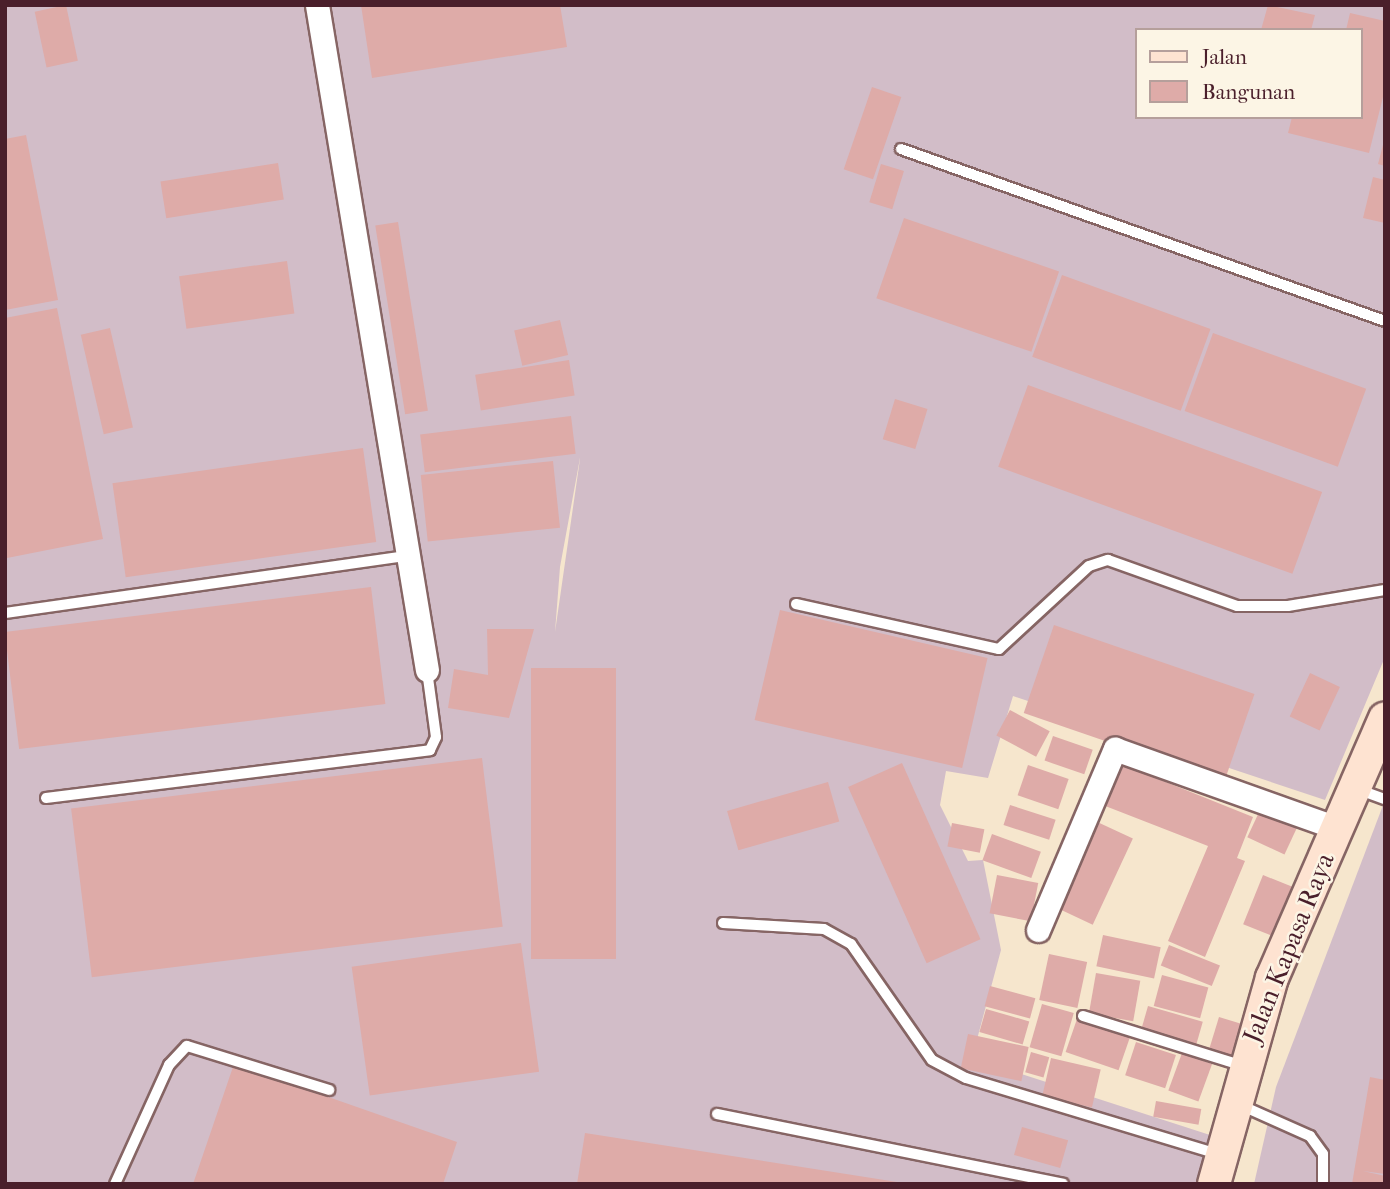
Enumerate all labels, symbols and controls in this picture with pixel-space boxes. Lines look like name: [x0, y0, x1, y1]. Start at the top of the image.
legend: [1134, 28, 1362, 119]
text: Jalan: [1202, 45, 1247, 69]
text: Bangunan: [1202, 80, 1295, 104]
street label: Jalan Kapasa Raya: [1237, 848, 1341, 1048]

